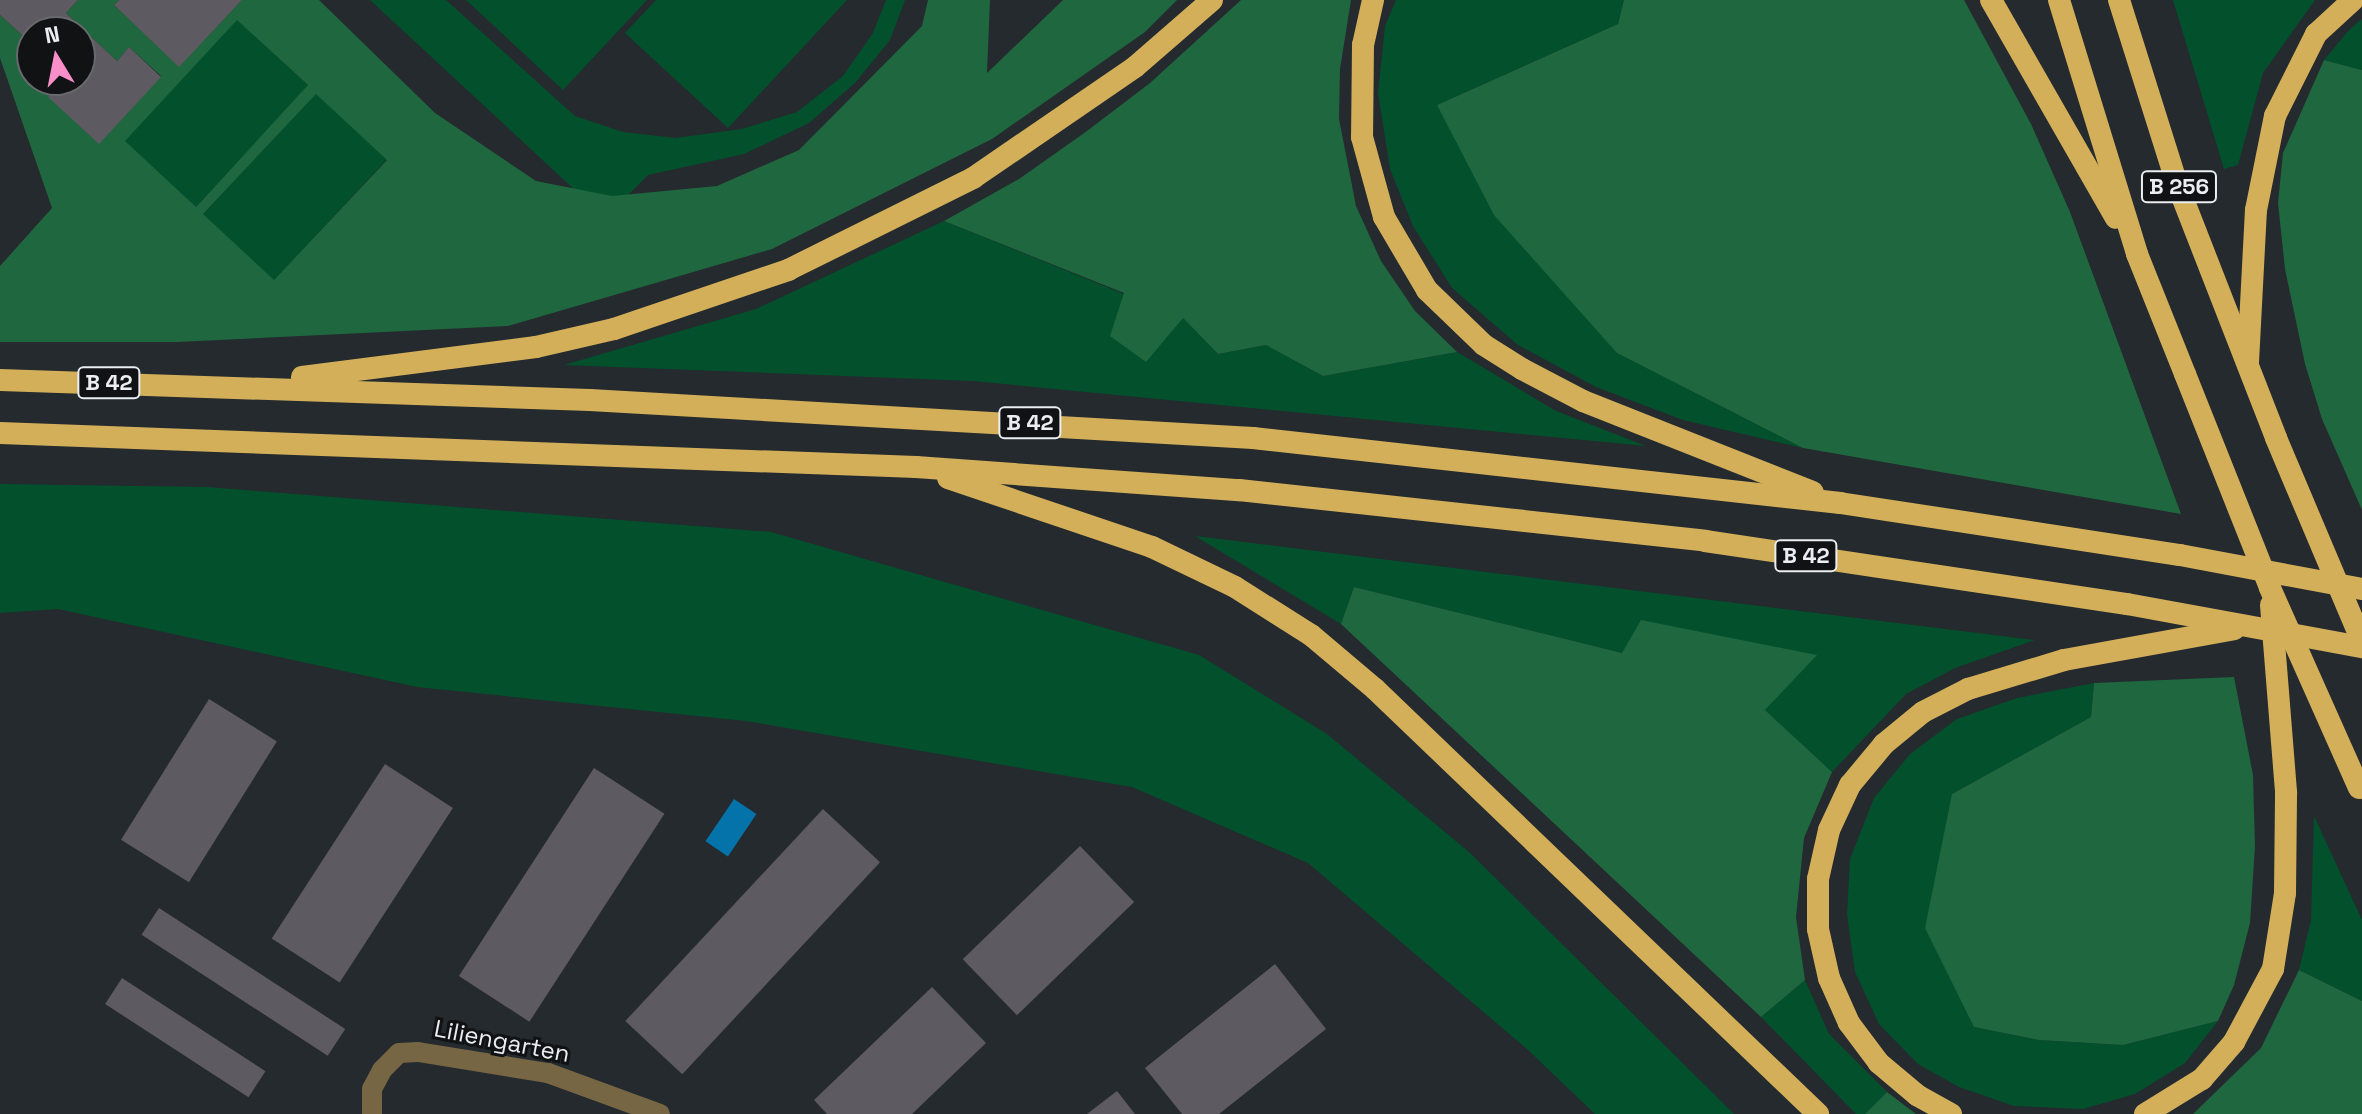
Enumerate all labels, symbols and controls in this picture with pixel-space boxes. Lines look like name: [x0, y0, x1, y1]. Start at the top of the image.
north arrow: [16, 16, 96, 96]
text: N: [42, 19, 62, 49]
road number: B 256: [2139, 169, 2219, 205]
road number: B 42: [77, 365, 141, 401]
road number: B 42: [998, 405, 1062, 441]
road number: B 42: [1774, 538, 1838, 574]
street label: Liliengarten: [432, 1014, 572, 1068]

